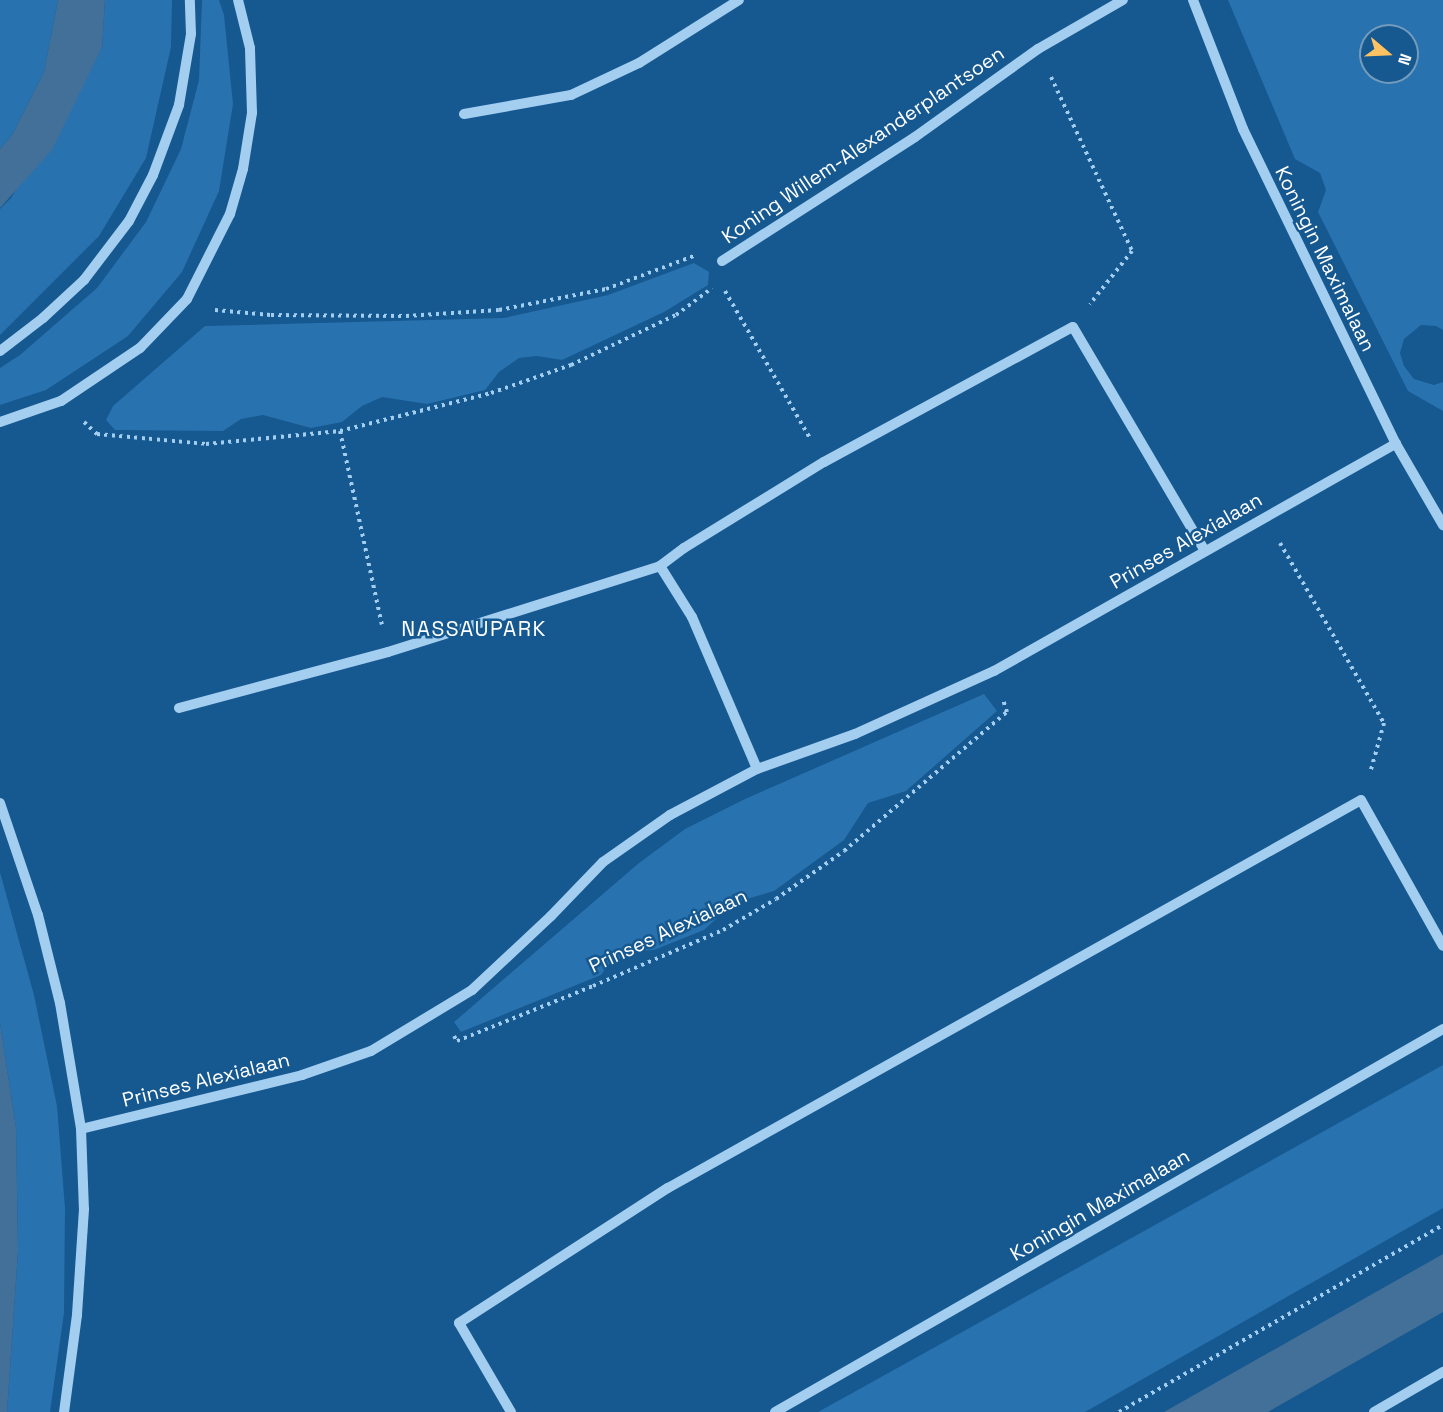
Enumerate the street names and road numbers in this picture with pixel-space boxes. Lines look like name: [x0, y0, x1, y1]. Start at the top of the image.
street label: Koning Willem-Alexanderplantsoen: [717, 41, 1009, 249]
street label: Koningin Maximalaan: [1270, 162, 1380, 356]
street label: Prinses Alexialaan: [1106, 488, 1266, 594]
street label: Prinses Alexialaan: [585, 884, 751, 978]
street label: Prinses Alexialaan: [120, 1048, 292, 1112]
street label: Koningin Maximalaan: [1006, 1144, 1194, 1266]

